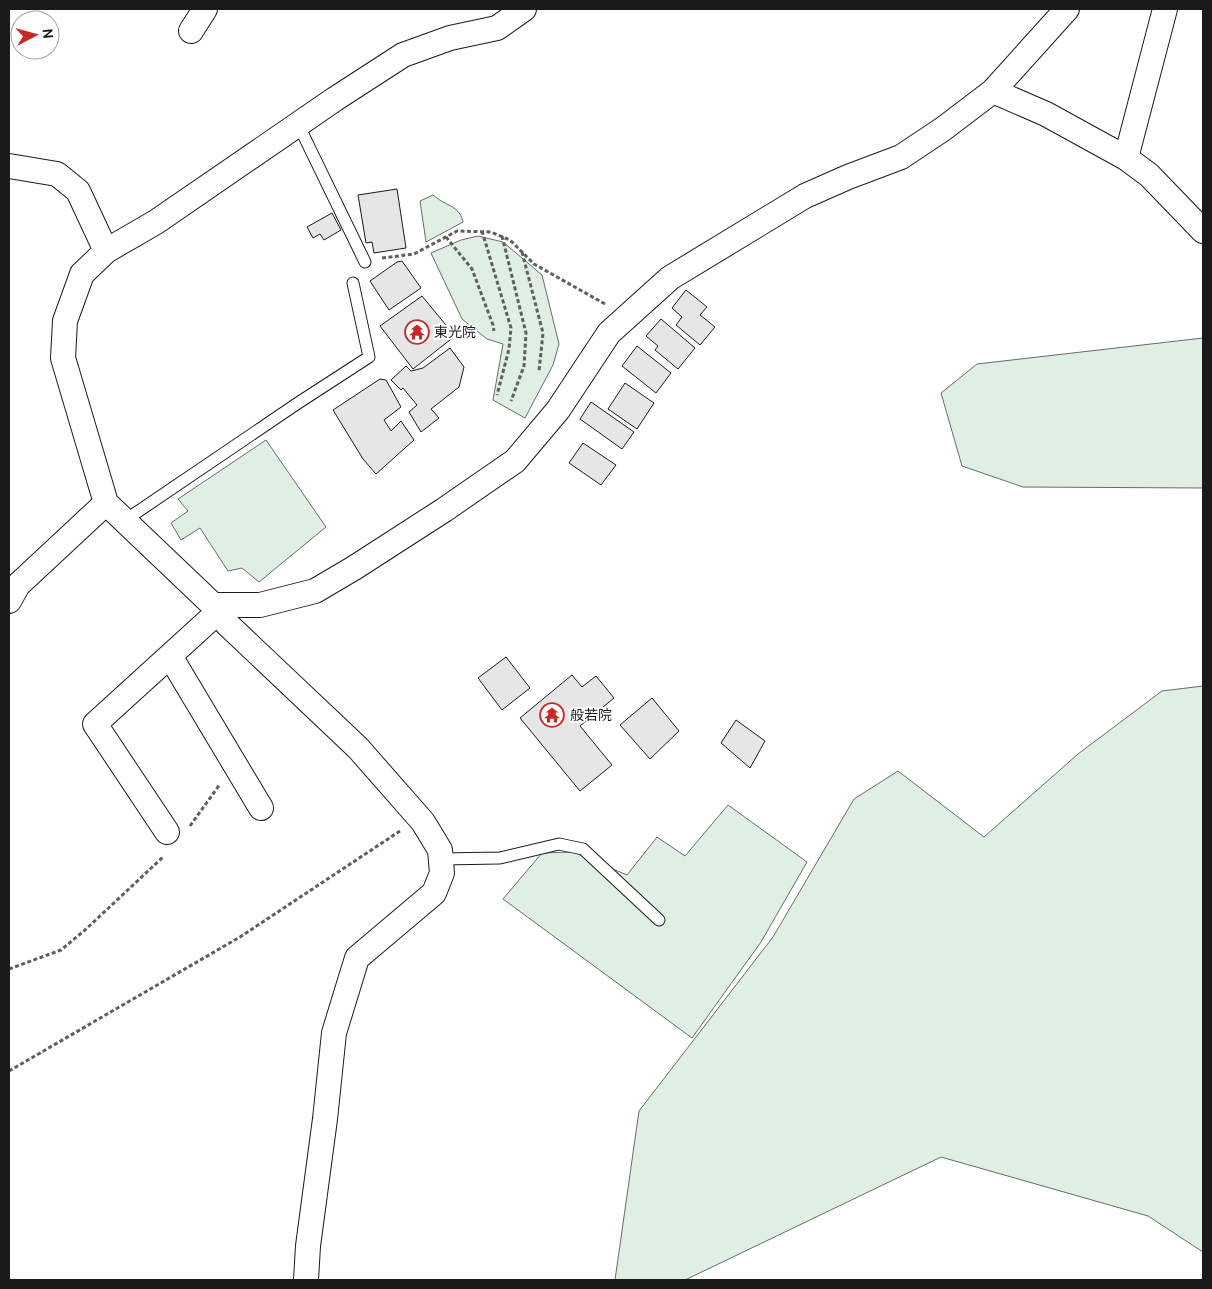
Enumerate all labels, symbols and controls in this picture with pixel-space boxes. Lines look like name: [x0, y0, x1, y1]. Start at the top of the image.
north arrow: [10, 10, 60, 60]
text: N: [38, 28, 57, 40]
temple icon: 東光院: [404, 319, 430, 345]
place label: 東光院: [434, 323, 476, 341]
temple icon: 般若院: [539, 702, 565, 728]
place label: 般若院: [570, 706, 612, 724]

